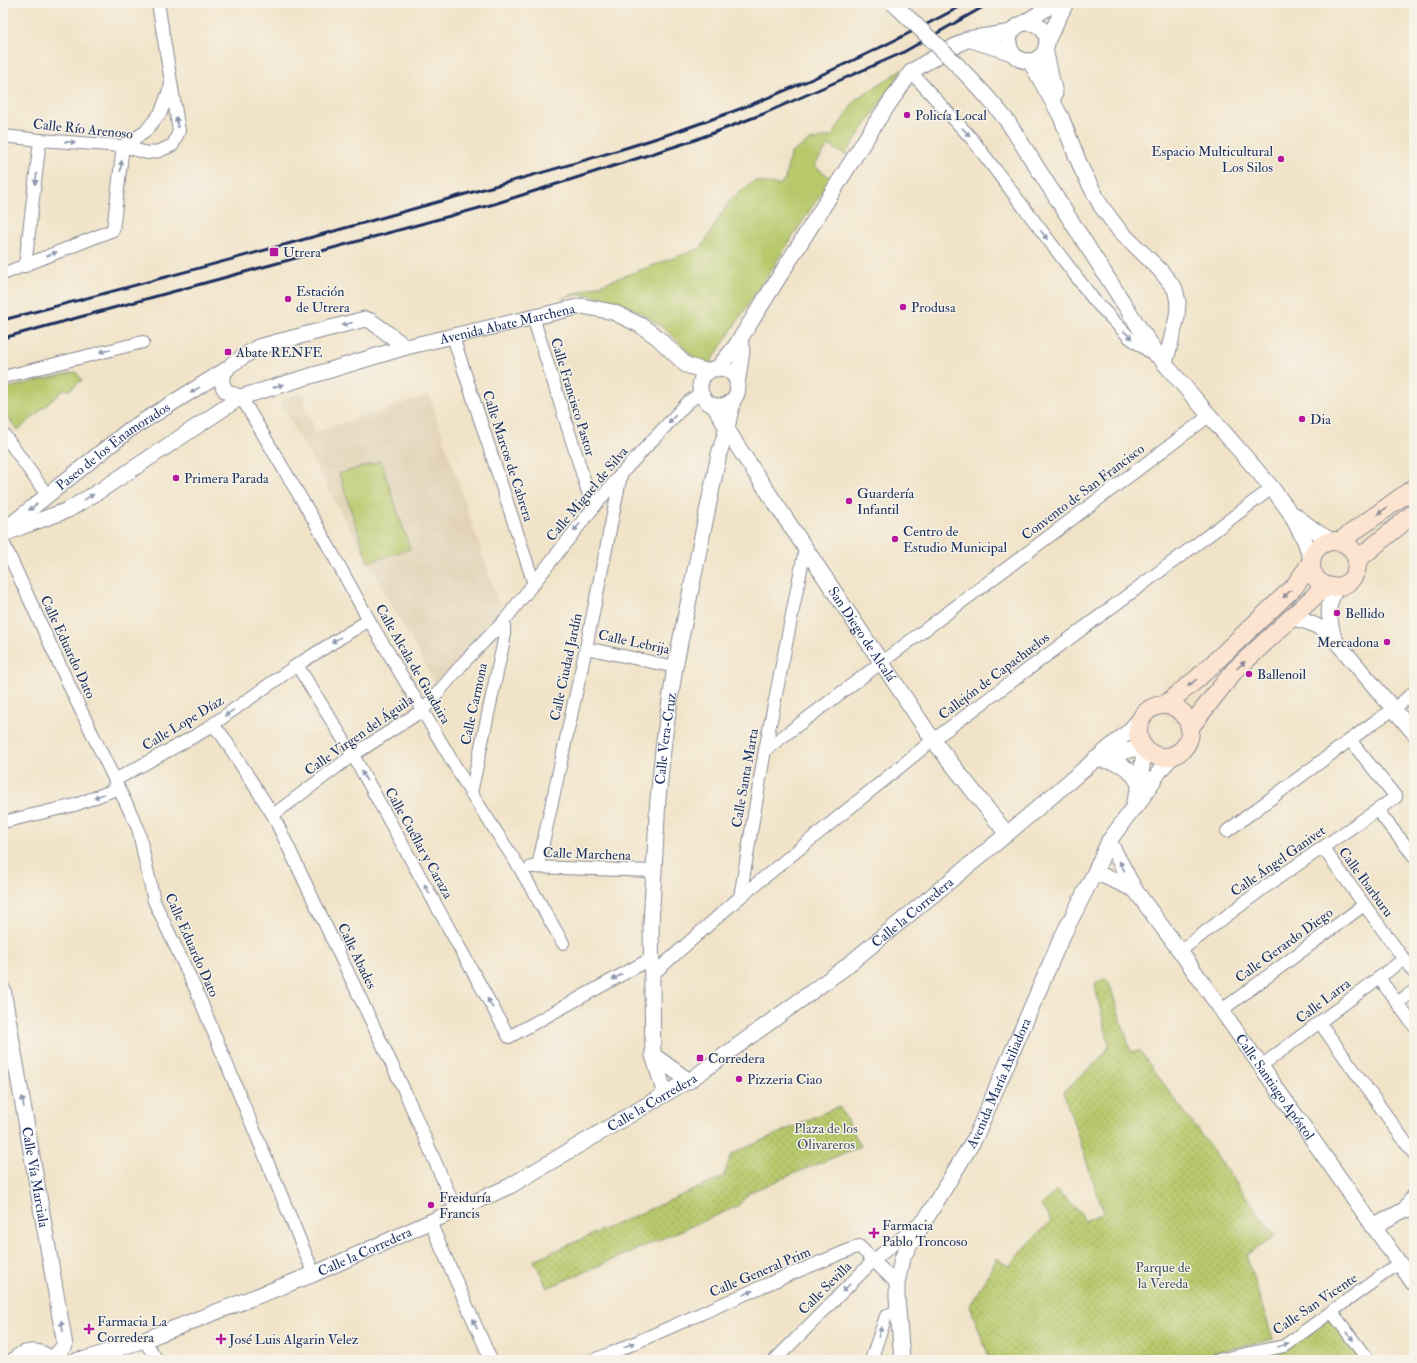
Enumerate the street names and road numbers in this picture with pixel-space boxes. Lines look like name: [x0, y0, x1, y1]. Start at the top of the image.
street label: Calle Río Arenoso: [32, 115, 134, 143]
street label: Avenida Abate Marchena: [437, 299, 577, 348]
street label: Calle Francisco Pastor: [547, 336, 599, 459]
street label: Calle Marcos de Cabrera: [479, 388, 537, 524]
street label: Paseo de los Enamorados: [52, 398, 173, 494]
street label: Convento de San Francisco: [1018, 440, 1148, 544]
street label: Calle Miguel de Silva: [543, 443, 632, 545]
street label: San Diego de Alcalá: [825, 583, 900, 685]
street label: Calle Eduardo Dato: [37, 593, 99, 702]
street label: Calle Alcala de Guadaira: [372, 601, 454, 727]
street label: Calle Ciudad Jardín: [546, 612, 586, 722]
street label: Calle Lebrija: [597, 626, 672, 658]
street label: Callejón de Capachuelos: [935, 629, 1054, 724]
street label: Calle Carmona: [457, 661, 491, 747]
street label: Calle Virgen del Águila: [301, 691, 417, 779]
street label: Calle Vera-Cruz: [651, 691, 680, 785]
street label: Calle Lope Díaz: [139, 692, 228, 755]
street label: Calle Santa Marta: [728, 727, 762, 829]
street label: Calle Cuéllar y Caraza: [380, 784, 457, 902]
street label: Calle Ángel Ganivet: [1227, 822, 1329, 900]
street label: Calle Marchena: [543, 844, 632, 864]
street label: Calle Ibarburu: [1335, 844, 1397, 920]
street label: Calle la Corredera: [868, 873, 957, 951]
street label: Calle Eduardo Dato: [161, 890, 223, 1000]
street label: Calle Gerardo Diego: [1232, 904, 1336, 986]
street label: Calle Abades: [334, 920, 380, 992]
street label: Calle Larra: [1292, 975, 1354, 1027]
street label: Avenida María Axiliadora: [962, 1015, 1034, 1152]
street label: Calle Santiago Apóstol: [1232, 1030, 1319, 1143]
street label: Calle la Corredera: [604, 1069, 700, 1135]
street label: Calle Vía Marciala: [19, 1125, 53, 1229]
street label: Calle la Corredera: [315, 1223, 415, 1280]
street label: Calle General Prim: [707, 1243, 813, 1301]
street label: Calle Sevilla: [795, 1258, 855, 1318]
street label: Calle San Vicente: [1270, 1269, 1361, 1338]

